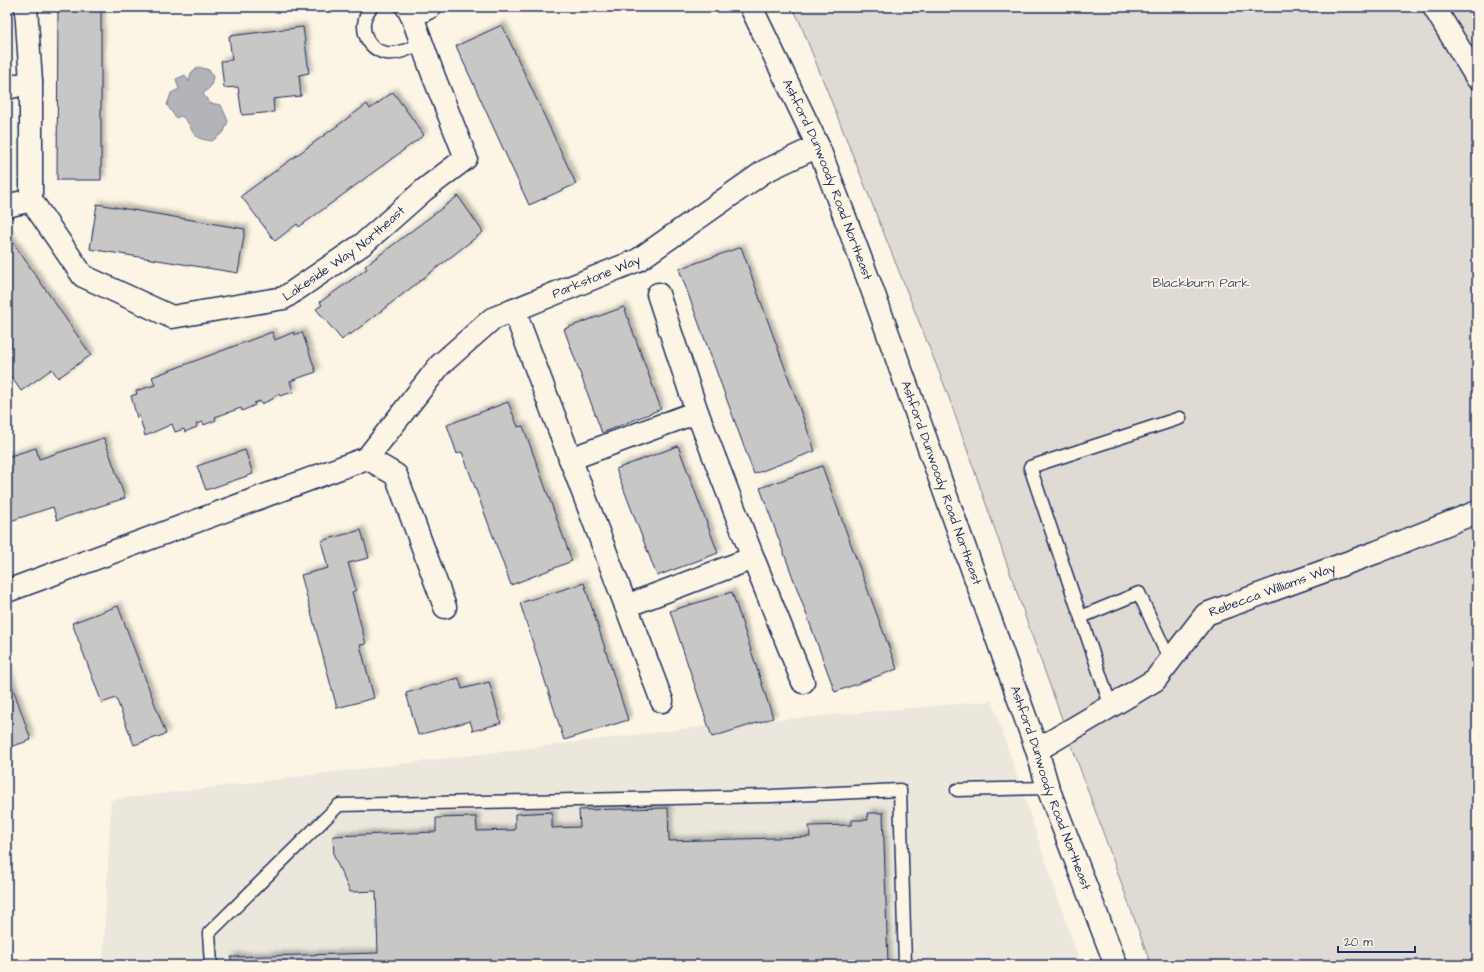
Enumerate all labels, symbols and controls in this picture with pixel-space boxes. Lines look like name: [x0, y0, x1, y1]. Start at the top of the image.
street label: Ashford Dunwoody Road Northeast: [778, 76, 877, 283]
street label: Lakeside Way Northeast: [279, 201, 410, 305]
street label: Parkstone Way: [549, 251, 644, 303]
park label: Blackburn Park: [1153, 274, 1249, 292]
street label: Ashford Dunwoody Road Northeast: [896, 378, 986, 588]
street label: Rebecca Williams Way: [1206, 559, 1338, 621]
street label: Ashford Dunwoody Road Northeast: [1006, 683, 1096, 893]
scale bar: [1338, 928, 1415, 954]
text: 20 m: [1344, 934, 1373, 951]

